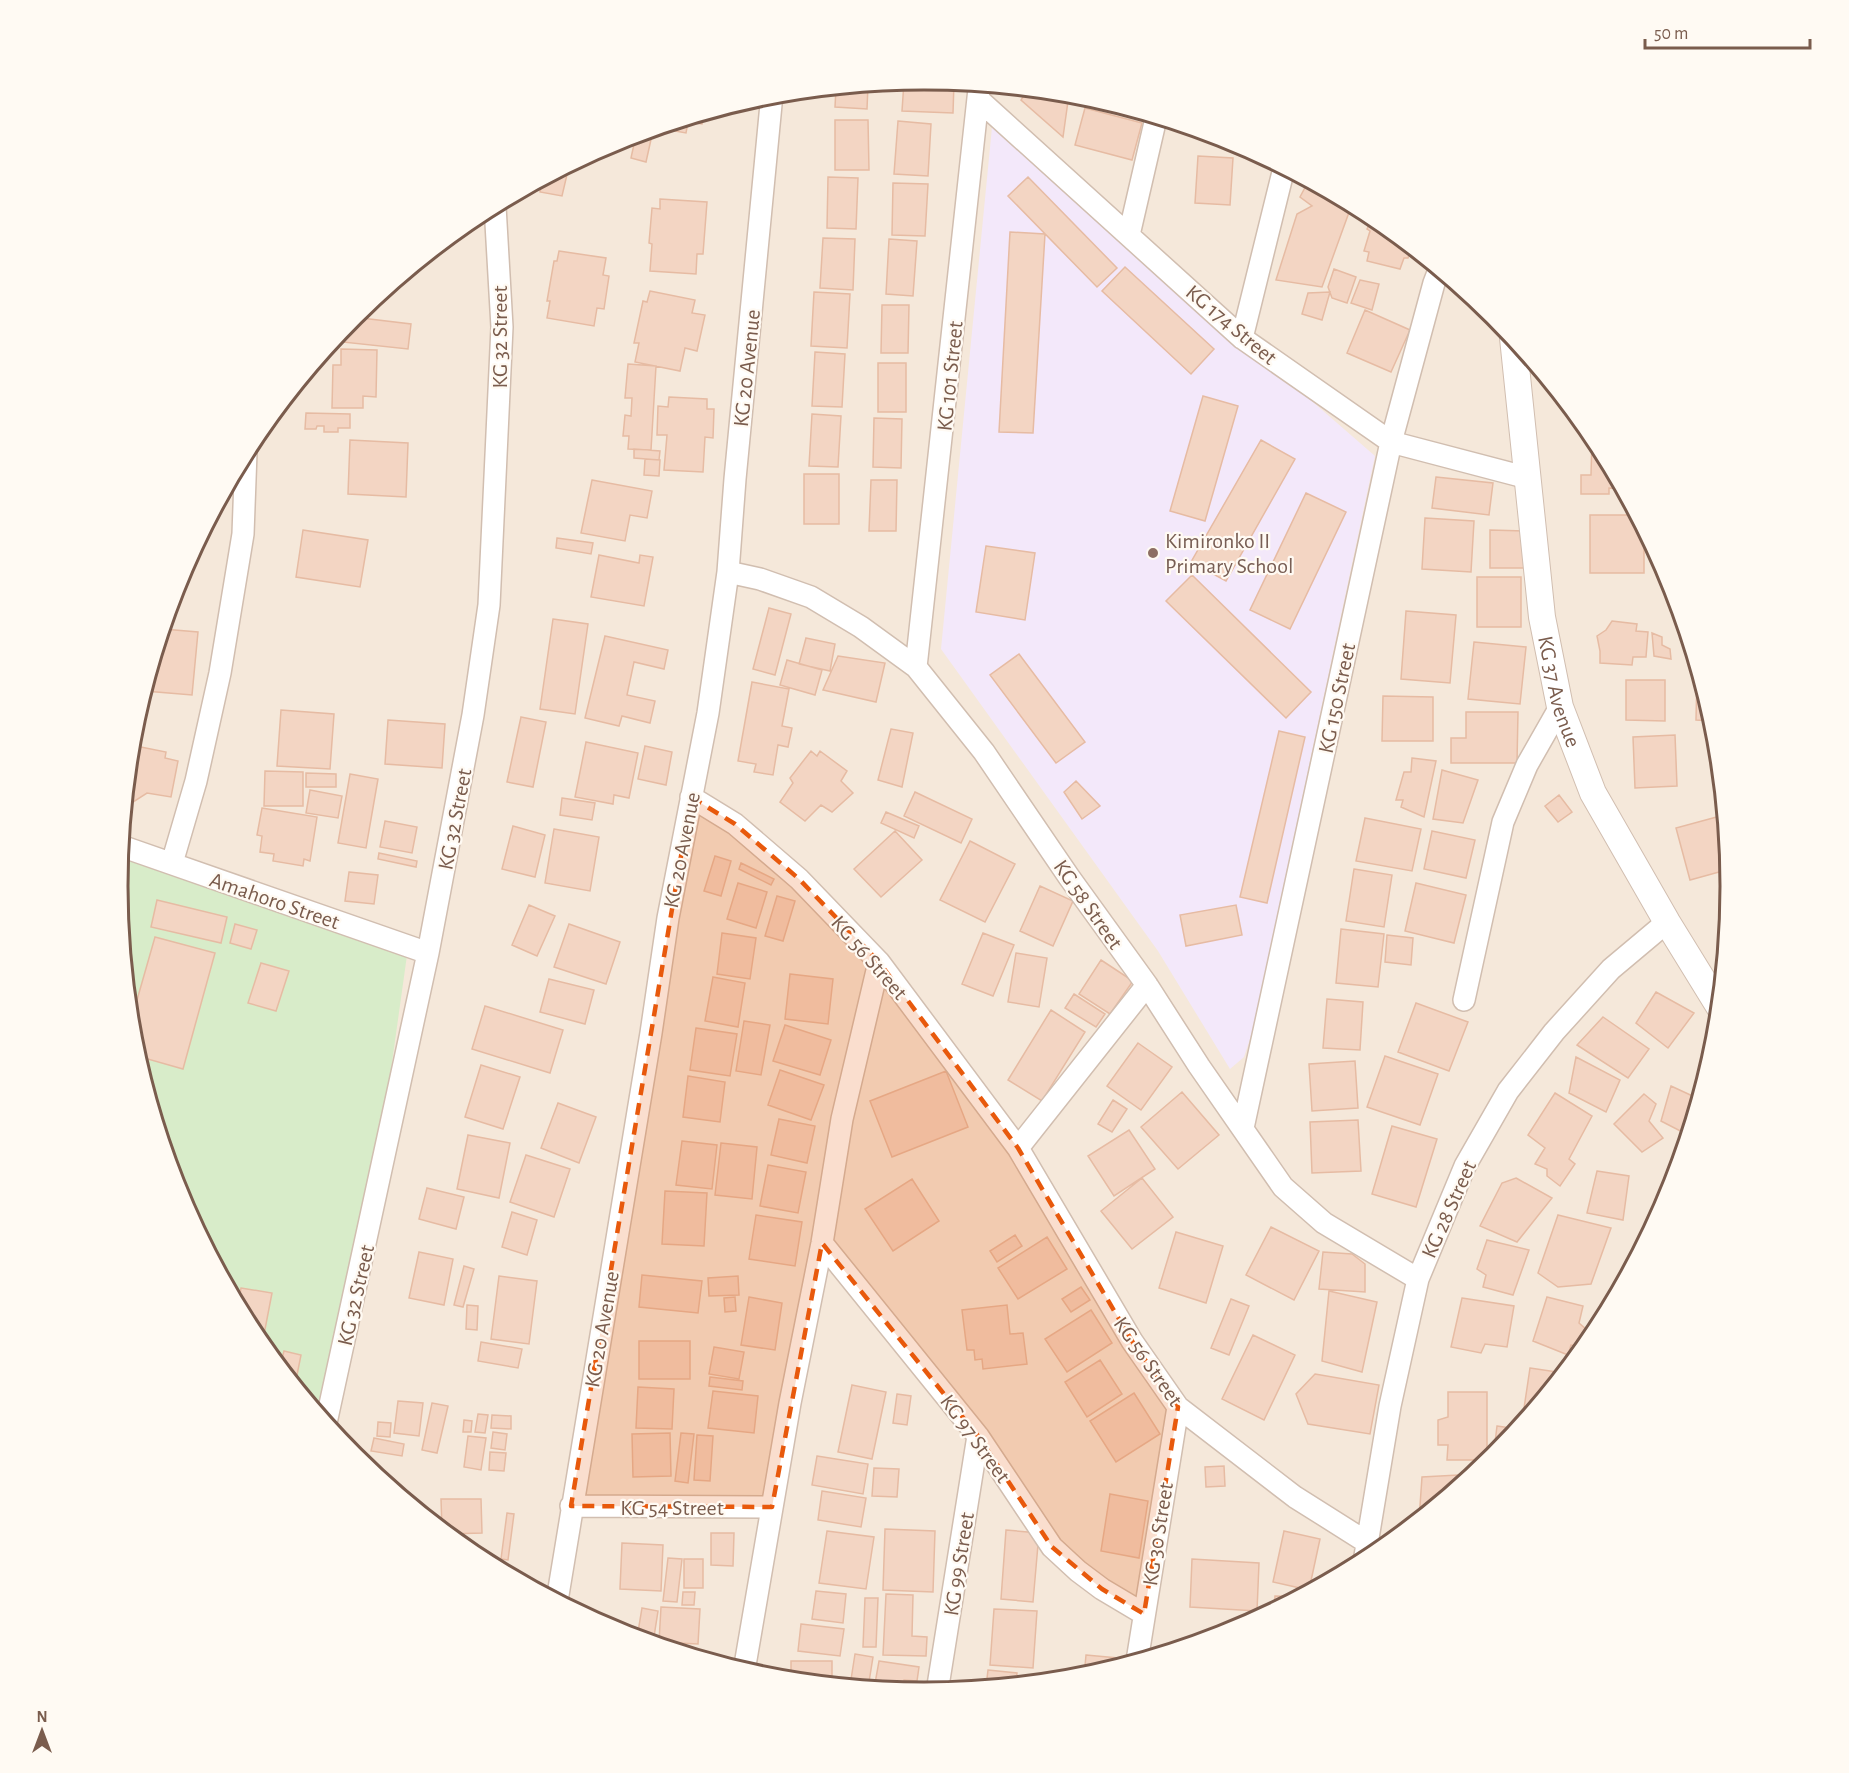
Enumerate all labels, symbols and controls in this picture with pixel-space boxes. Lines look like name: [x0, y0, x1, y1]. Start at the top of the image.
scale bar: [1645, 12, 1810, 50]
text: 50 m: [1654, 25, 1688, 43]
street label: KG 174 Street: [1182, 281, 1281, 369]
street label: KG 32 Street: [489, 286, 511, 388]
street label: KG 20 Avenue: [730, 308, 764, 428]
street label: KG 101 Street: [933, 320, 967, 432]
place label: Kimironko II Primary School: [1165, 530, 1293, 577]
marker: Kimironko II Primary School: [1146, 546, 1160, 560]
street label: KG 37 Avenue: [1534, 634, 1584, 750]
street label: KG 150 Street: [1315, 641, 1359, 755]
street label: KG 32 Street: [434, 767, 476, 872]
street label: KG 20 Avenue: [660, 790, 704, 910]
street label: KG 58 Street: [1050, 856, 1127, 953]
street label: Amahoro Street: [207, 868, 342, 933]
street label: KG 56 Street: [827, 911, 911, 1004]
street label: KG 28 Street: [1418, 1157, 1480, 1261]
street label: KG 32 Street: [334, 1243, 378, 1348]
street label: KG 20 Avenue: [581, 1269, 623, 1389]
street label: KG 56 Street: [1110, 1313, 1187, 1410]
street label: KG 97 Street: [936, 1390, 1014, 1487]
street label: KG 30 Street: [1139, 1481, 1177, 1587]
street label: KG 54 Street: [620, 1497, 724, 1519]
street label: KG 99 Street: [940, 1511, 978, 1617]
north arrow: [12, 1701, 72, 1761]
text: N: [36, 1709, 48, 1725]

